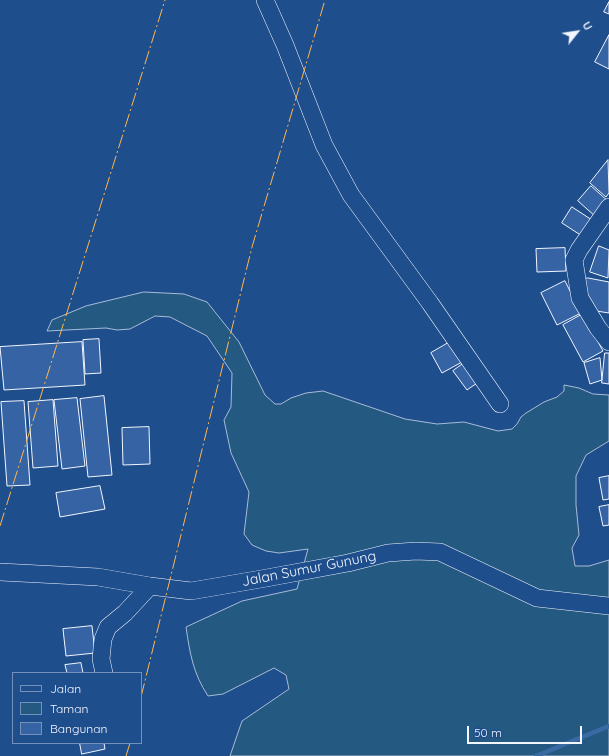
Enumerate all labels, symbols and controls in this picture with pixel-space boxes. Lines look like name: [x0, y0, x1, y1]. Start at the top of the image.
north arrow: [557, 12, 597, 52]
text: U: [579, 19, 595, 33]
street label: Jalan Sumur Gunung: [240, 548, 378, 590]
legend: [12, 672, 142, 744]
text: Jalan: [50, 681, 81, 696]
text: Taman: [50, 701, 88, 716]
scale bar: [469, 718, 584, 744]
text: Bangunan: [50, 721, 107, 736]
text: 50 m: [474, 725, 502, 740]

